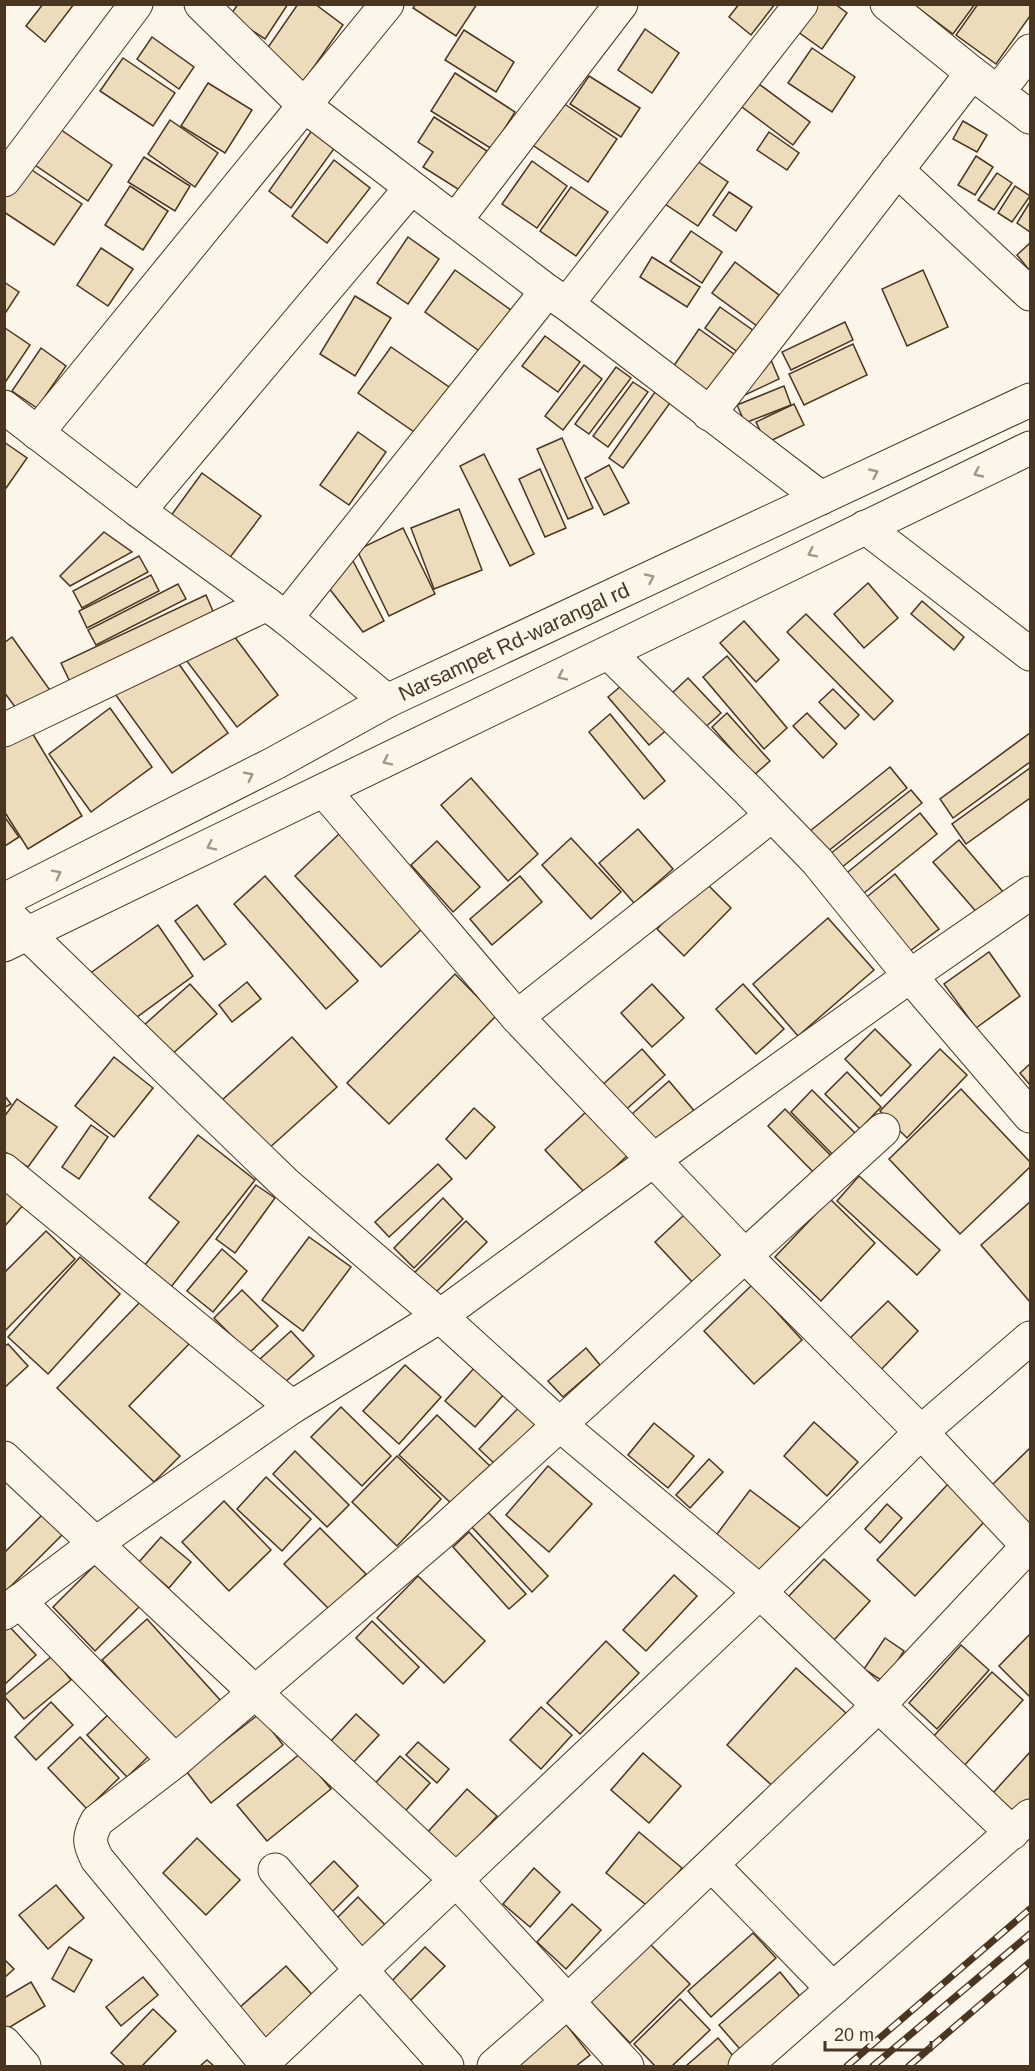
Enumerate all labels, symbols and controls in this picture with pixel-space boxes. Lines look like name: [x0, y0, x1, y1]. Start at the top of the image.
one-way arrow: [973, 466, 984, 478]
one-way arrow: [867, 469, 878, 481]
one-way arrow: [808, 545, 819, 557]
one-way arrow: [643, 573, 654, 585]
street label: Narsampet Rd-warangal rd: [395, 578, 633, 705]
one-way arrow: [558, 669, 569, 680]
one-way arrow: [382, 754, 393, 766]
one-way arrow: [243, 772, 254, 783]
one-way arrow: [207, 839, 218, 851]
one-way arrow: [50, 869, 61, 881]
scale bar: [825, 2014, 932, 2052]
text: 20 m: [834, 2025, 874, 2045]

